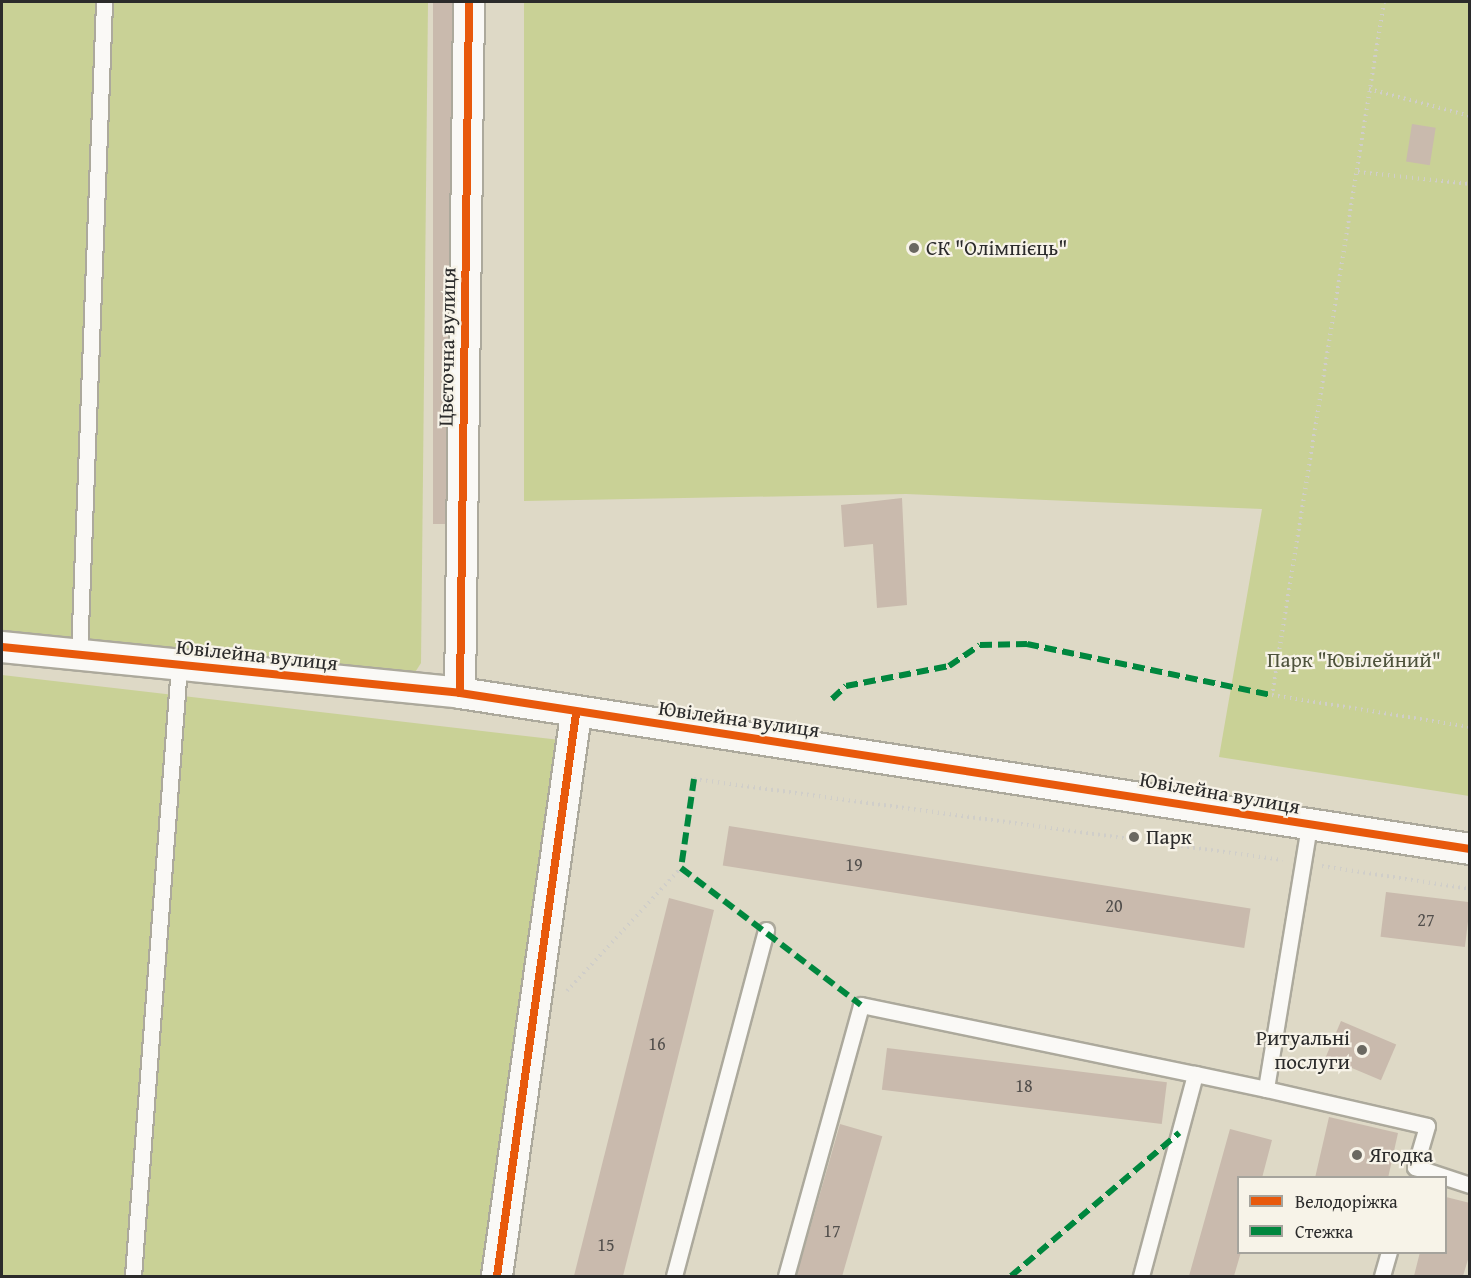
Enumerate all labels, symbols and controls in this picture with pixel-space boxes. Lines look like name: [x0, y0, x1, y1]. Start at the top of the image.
place label: СК "Олімпієць": [926, 235, 1067, 261]
marker: СК "Олімпієць": [907, 241, 921, 255]
street label: Цвєточна вулиця: [433, 267, 461, 427]
street label: Ювілейна вулиця: [175, 634, 339, 676]
park label: Парк "Ювілейний": [1267, 647, 1441, 673]
street label: Ювілейна вулиця: [657, 695, 821, 743]
street label: Ювілейна вулиця: [1138, 766, 1302, 820]
place label: Парк: [1146, 824, 1192, 850]
marker: Парк: [1127, 830, 1141, 844]
house number: 19: [845, 854, 863, 876]
house number: 20: [1105, 895, 1123, 917]
house number: 27: [1417, 909, 1435, 931]
place label: Ритуальні послуги: [1256, 1025, 1350, 1075]
house number: 16: [648, 1033, 666, 1055]
marker: Ритуальні послуги: [1355, 1043, 1369, 1057]
house number: 18: [1015, 1075, 1033, 1097]
place label: Ягодка: [1369, 1142, 1433, 1168]
marker: Ягодка: [1350, 1148, 1364, 1162]
legend: [1237, 1176, 1447, 1254]
text: Велодоріжка: [1295, 1188, 1398, 1215]
text: Стежка: [1295, 1218, 1353, 1245]
house number: 17: [823, 1220, 841, 1242]
house number: 15: [597, 1234, 615, 1256]

